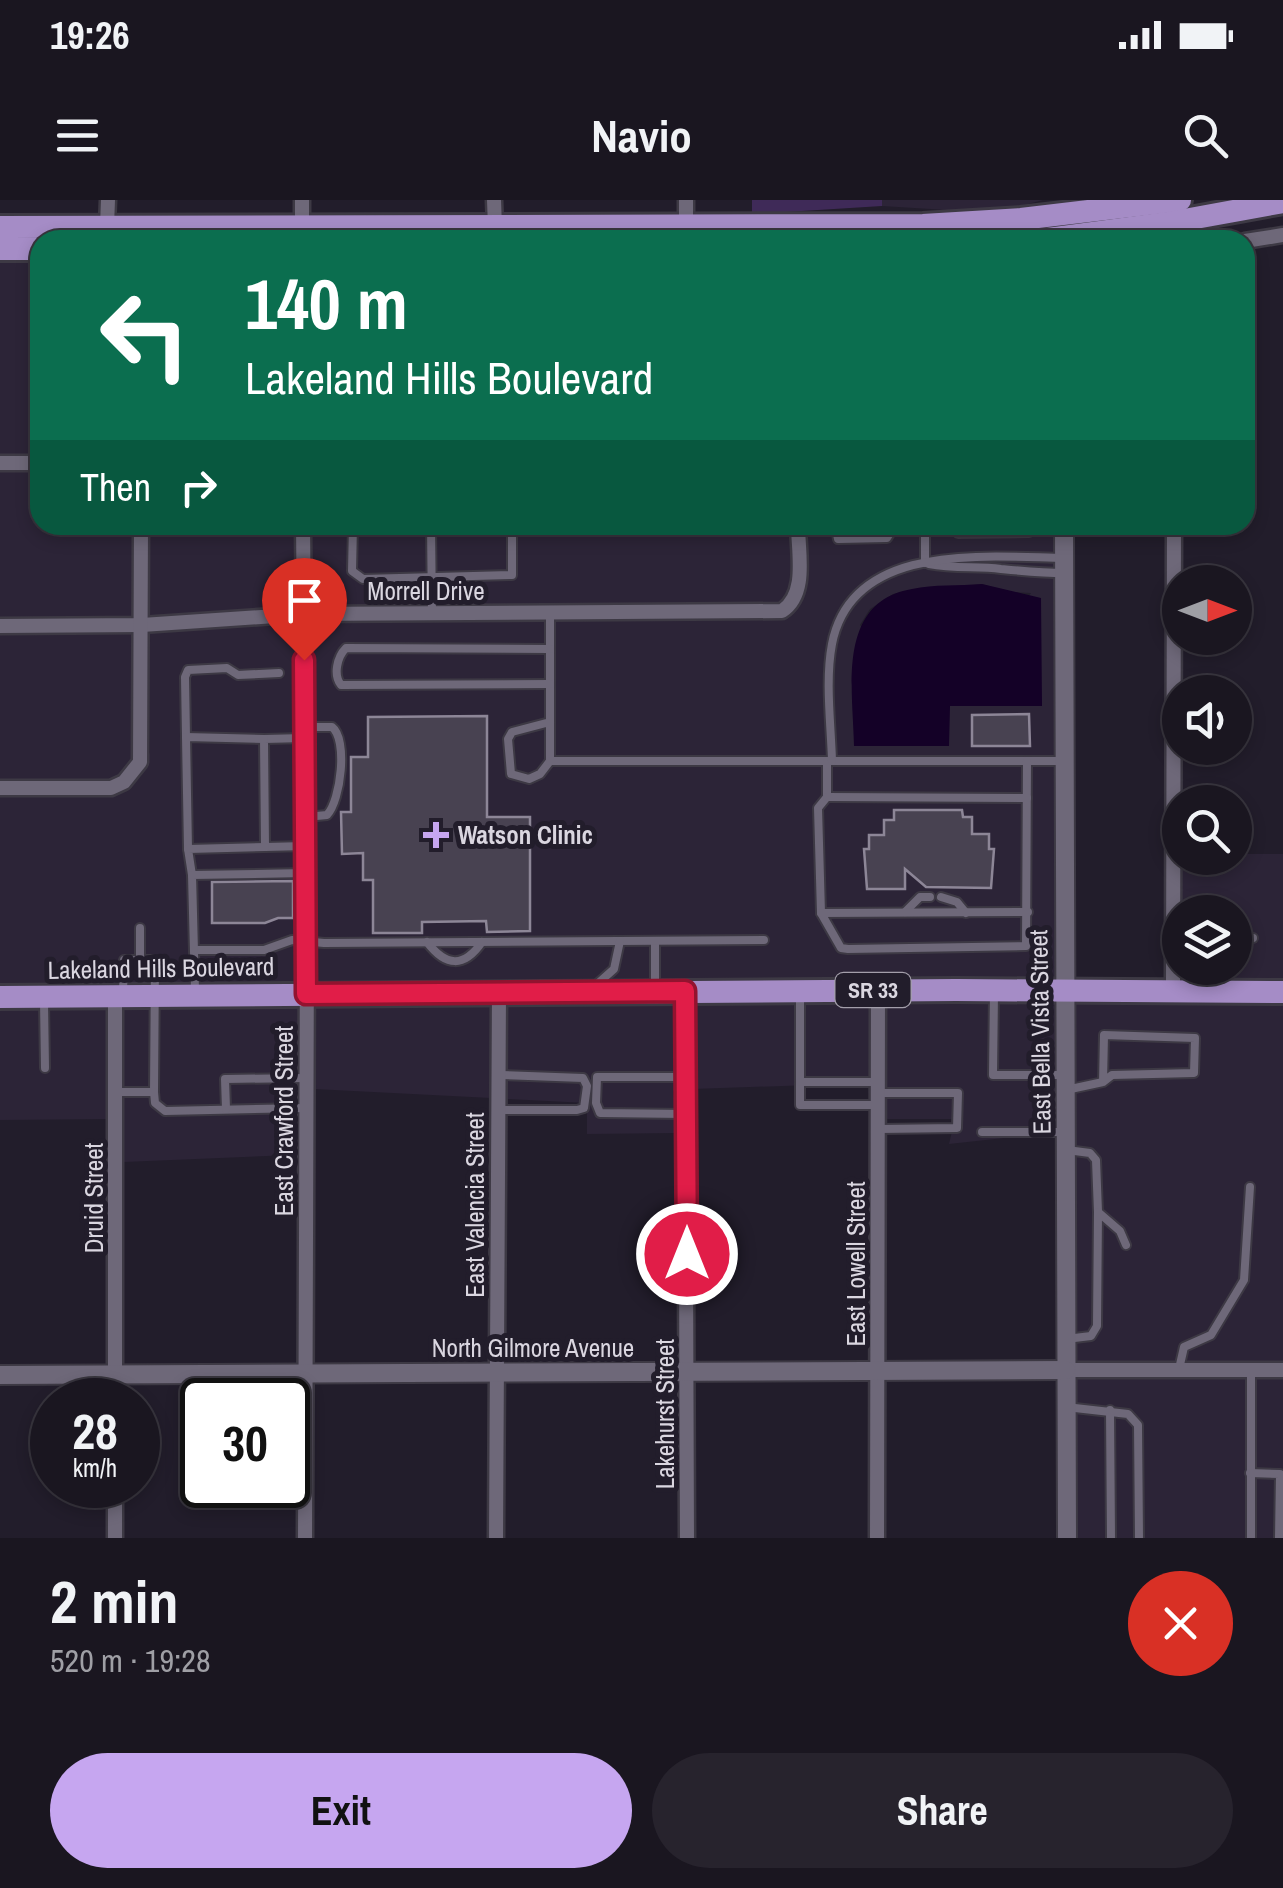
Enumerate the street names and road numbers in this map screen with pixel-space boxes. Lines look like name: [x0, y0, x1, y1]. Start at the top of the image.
street label: Morrell Drive: [367, 574, 485, 608]
street label: East Bella Vista Street: [1021, 929, 1059, 1135]
street label: Lakeland Hills Boulevard: [47, 949, 275, 987]
road number: SR 33: [836, 973, 910, 1007]
street label: East Crawford Street: [267, 1026, 301, 1216]
street label: East Valencia Street: [458, 1112, 492, 1298]
street label: Druid Street: [77, 1142, 111, 1253]
street label: East Lowell Street: [839, 1181, 873, 1347]
street label: North Gilmore Avenue: [432, 1331, 634, 1365]
street label: Lakehurst Street: [648, 1338, 682, 1489]

